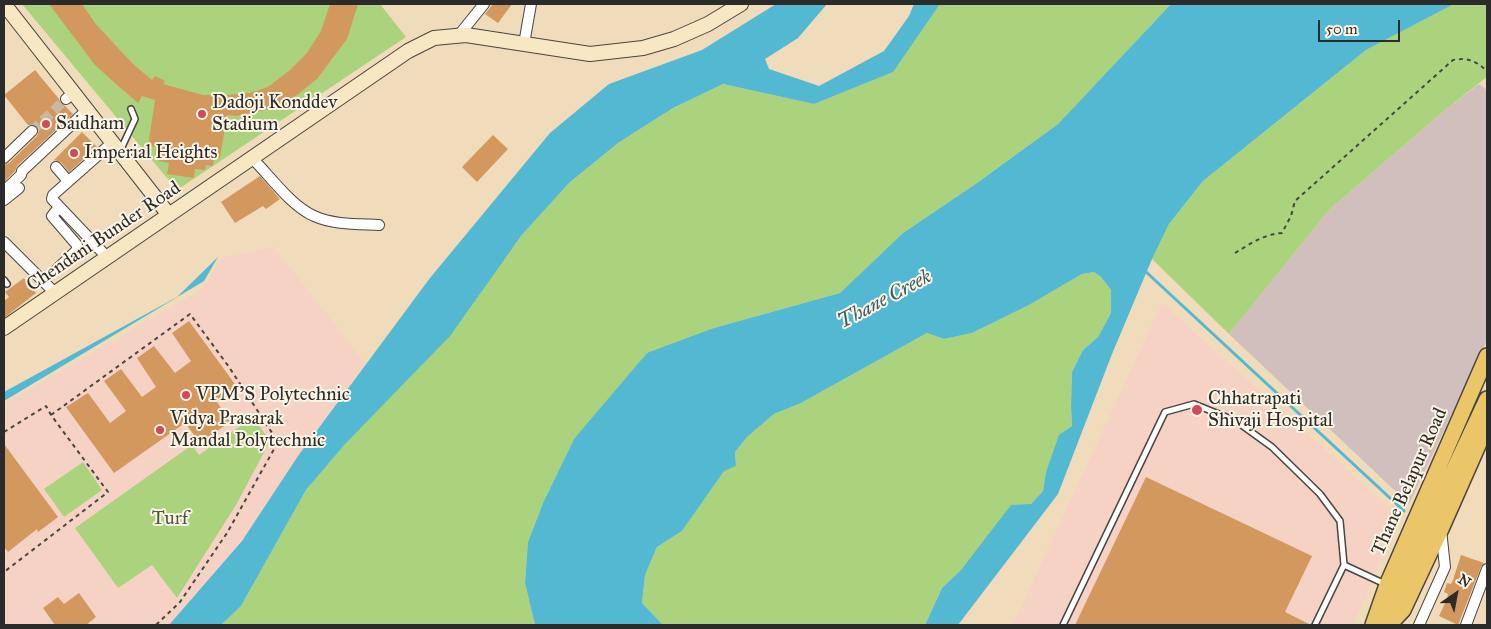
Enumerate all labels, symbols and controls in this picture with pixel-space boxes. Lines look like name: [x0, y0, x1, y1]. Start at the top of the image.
scale bar: [1321, 10, 1404, 42]
text: 50 m: [1326, 20, 1358, 38]
place label: Dadoji Konddev Stadium: [212, 92, 338, 136]
marker: Dadoji Konddev Stadium: [196, 108, 208, 120]
place label: Saidham: [56, 113, 124, 135]
marker: Saidham: [40, 118, 52, 130]
place label: Imperial Heights: [84, 142, 217, 164]
marker: Imperial Heights: [68, 147, 80, 159]
street label: Chendani Bunder Road: [23, 177, 185, 297]
water label: Thane Creek: [834, 265, 936, 335]
place label: VPM'S Polytechnic: [196, 384, 350, 406]
place label: Chhatrapati Shivaji Hospital: [1208, 388, 1333, 432]
marker: VPM'S Polytechnic: [180, 389, 192, 401]
marker: Chhatrapati Shivaji Hospital: [1190, 403, 1204, 417]
street label: Thane Belapur Road: [1367, 405, 1453, 559]
place label: Vidya Prasarak Mandal Polytechnic: [170, 408, 325, 452]
marker: Vidya Prasarak Mandal Polytechnic: [154, 424, 166, 436]
park label: Turf: [152, 508, 188, 530]
north arrow: [1431, 569, 1481, 619]
text: N: [1455, 571, 1474, 591]

